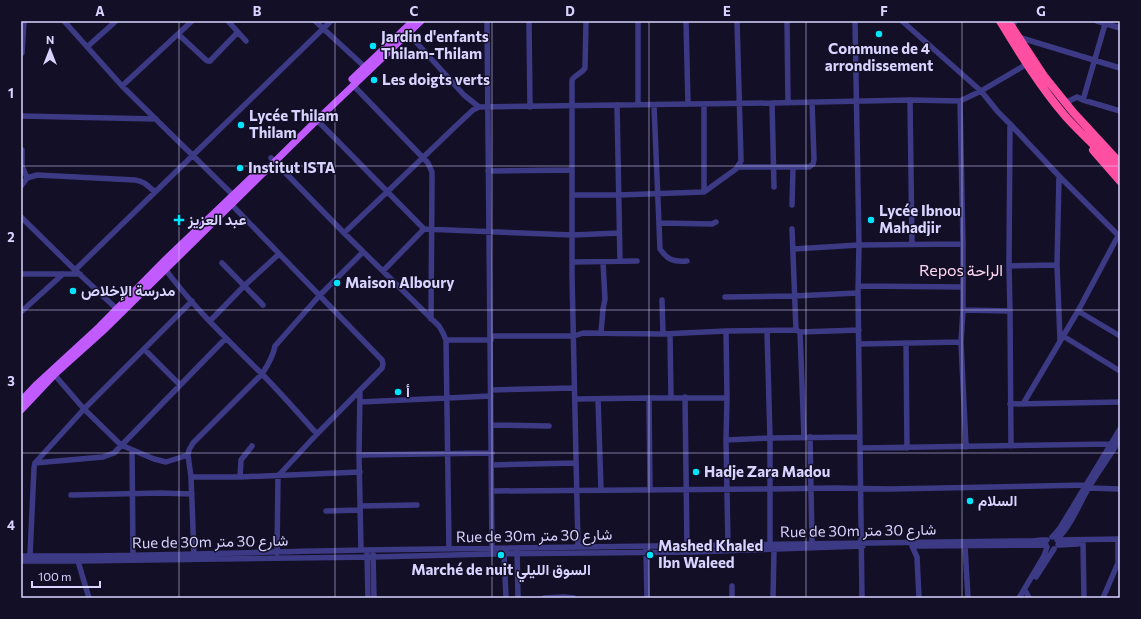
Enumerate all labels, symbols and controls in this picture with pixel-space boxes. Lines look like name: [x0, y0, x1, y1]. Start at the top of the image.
text: A: [95, 3, 105, 19]
text: B: [253, 3, 262, 19]
text: C: [410, 3, 419, 19]
text: D: [565, 3, 575, 19]
text: E: [723, 3, 731, 19]
text: F: [880, 3, 888, 19]
text: G: [1036, 3, 1046, 19]
place label: Jardin d'enfants Thilam-Thilam: [381, 27, 489, 62]
marker: Commune de 4 arrondissement: [874, 29, 884, 39]
north arrow: [30, 30, 70, 70]
text: N: [46, 33, 54, 46]
place label: Commune de 4 arrondissement: [825, 39, 933, 74]
marker: Jardin d'enfants Thilam-Thilam: [368, 41, 378, 51]
place label: Les doigts verts: [382, 70, 490, 88]
marker: Les doigts verts: [369, 75, 379, 85]
text: 1: [8, 85, 14, 101]
place label: Lycée Thilam Thilam: [249, 106, 339, 141]
marker: Lycée Thilam Thilam: [236, 120, 246, 130]
place label: Institut ISTA: [248, 158, 336, 176]
marker: Institut ISTA: [235, 163, 245, 173]
place label: Lycée Ibnou Mahadjir: [879, 201, 961, 236]
place label: عبد العزيز: [187, 210, 246, 229]
marker: عبد العزيز: [173, 214, 185, 226]
marker: Lycée Ibnou Mahadjir: [866, 215, 876, 225]
text: 2: [7, 229, 15, 245]
district label: Repos الراحة: [919, 260, 1003, 281]
place label: Maison Alboury: [345, 273, 455, 291]
marker: Maison Alboury: [332, 278, 342, 288]
place label: مدرسة الإخلاص: [81, 281, 176, 301]
marker: مدرسة الإخلاص: [68, 286, 78, 296]
text: 3: [7, 373, 15, 389]
place label: أ: [406, 382, 410, 400]
marker: أ: [393, 387, 403, 397]
place label: Hadje Zara Madou: [704, 462, 830, 480]
marker: Hadje Zara Madou: [691, 467, 701, 477]
place label: السلام: [978, 491, 1017, 511]
marker: السلام: [965, 496, 975, 506]
text: 4: [7, 517, 15, 533]
street label: Rue de 30m شارع 30 متر: [780, 520, 937, 543]
street label: Rue de 30m شارع 30 متر: [456, 525, 613, 548]
street label: Rue de 30m شارع 30 متر: [132, 531, 289, 554]
place label: Mashed Khaled Ibn Waleed: [658, 536, 763, 571]
marker: Marché de nuit السوق الليلي: [496, 550, 506, 560]
marker: Mashed Khaled Ibn Waleed: [645, 550, 655, 560]
place label: Marché de nuit السوق الليلي: [411, 560, 591, 583]
scale bar: [32, 563, 100, 589]
text: 100 m: [38, 569, 72, 583]

